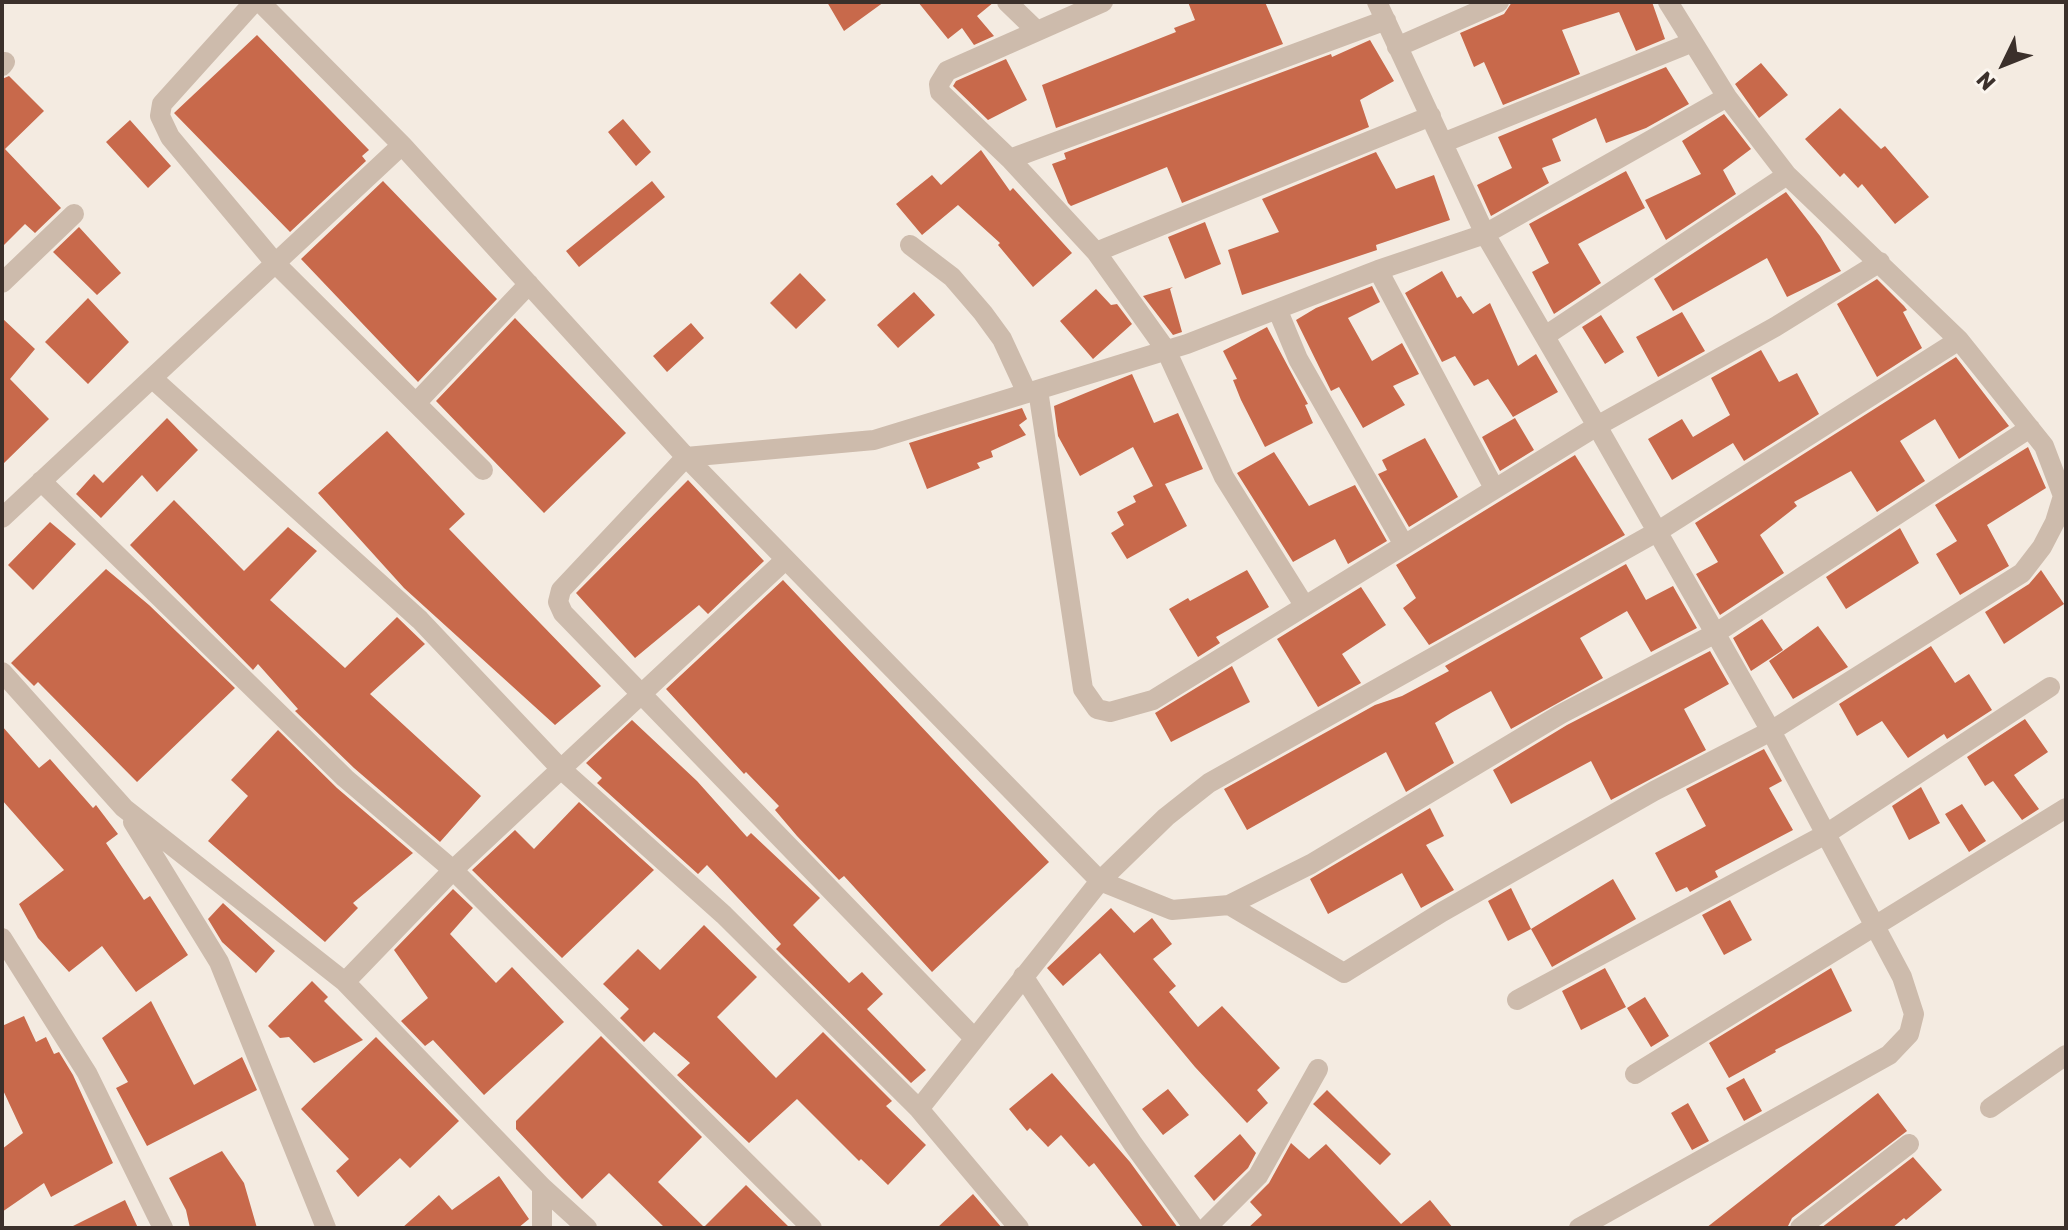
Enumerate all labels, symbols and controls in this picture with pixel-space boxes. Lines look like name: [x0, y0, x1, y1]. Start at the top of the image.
north arrow: [1964, 24, 2044, 104]
text: N: [1971, 66, 2001, 96]

